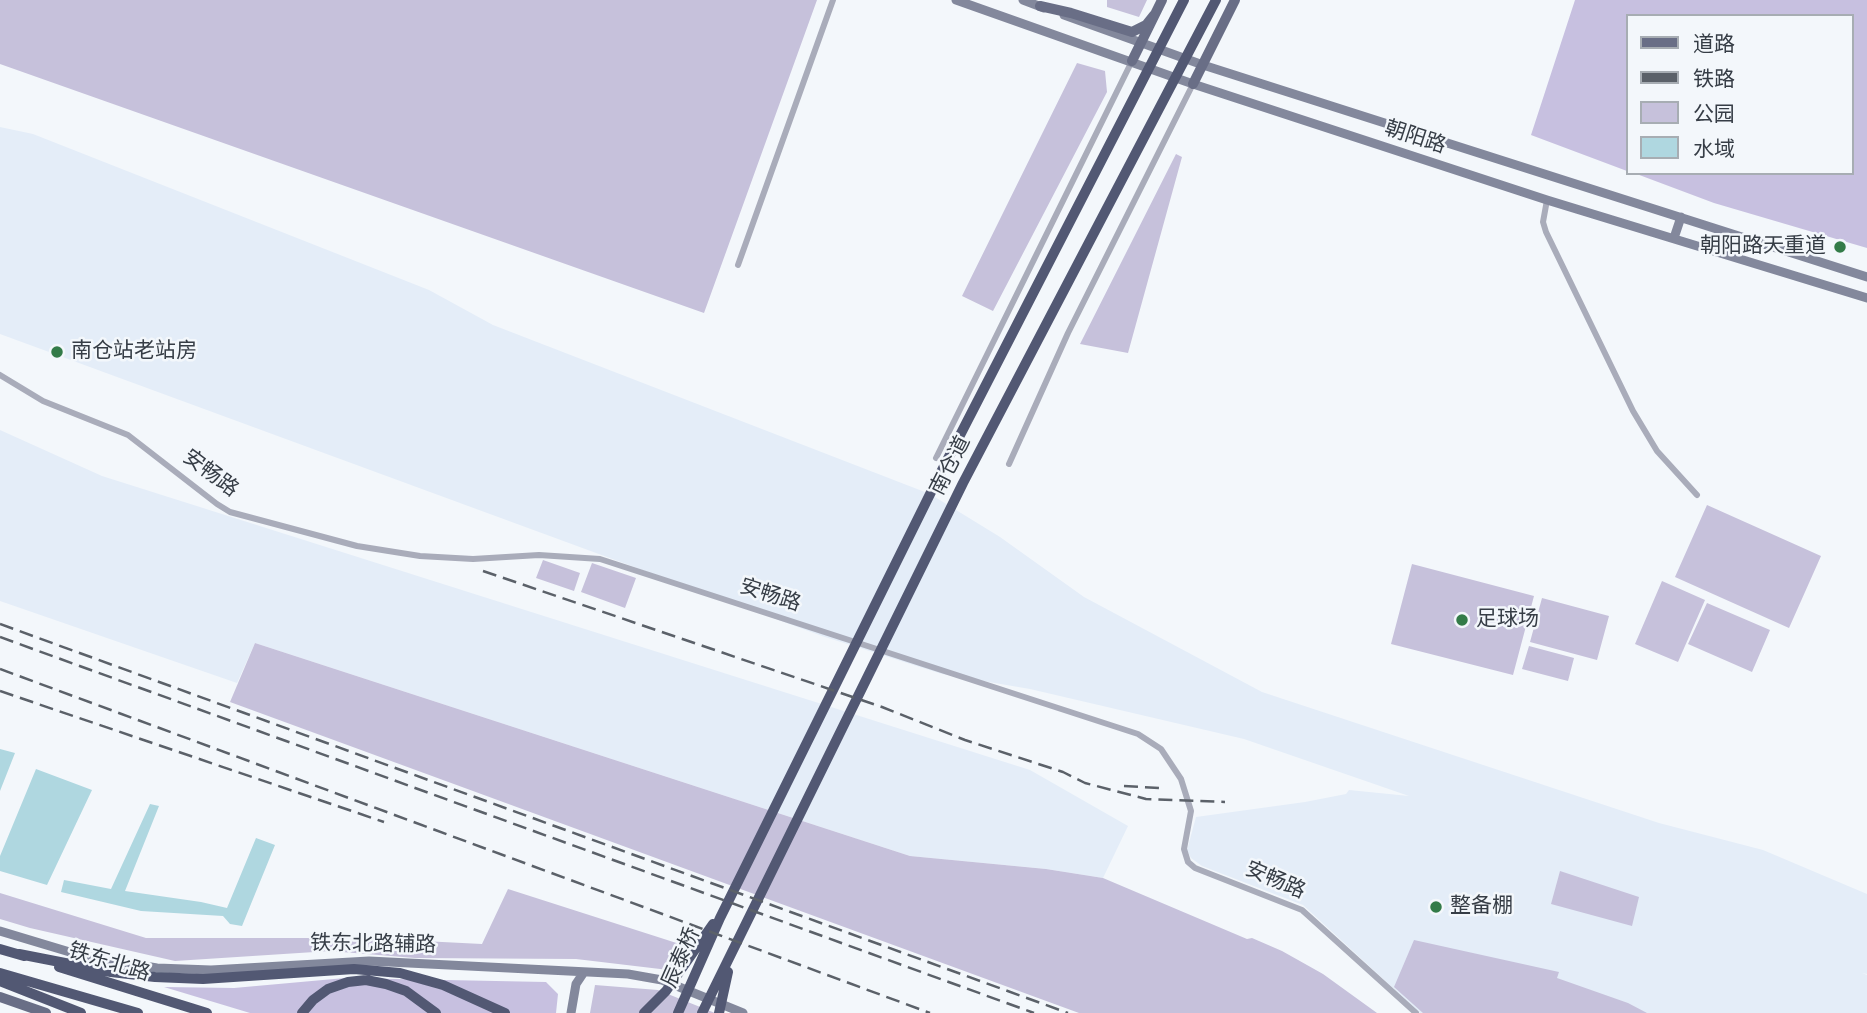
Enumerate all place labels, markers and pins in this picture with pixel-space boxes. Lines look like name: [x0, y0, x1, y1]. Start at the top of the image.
place label: 朝阳路天重道: [1700, 234, 1826, 260]
marker: 朝阳路天重道: [1832, 239, 1848, 255]
place label: 南仓站老站房: [71, 339, 197, 365]
marker: 南仓站老站房: [49, 344, 65, 360]
place label: 足球场: [1476, 607, 1539, 633]
marker: 足球场: [1454, 612, 1470, 628]
place label: 整备棚: [1450, 894, 1513, 920]
marker: 整备棚: [1428, 899, 1444, 915]

